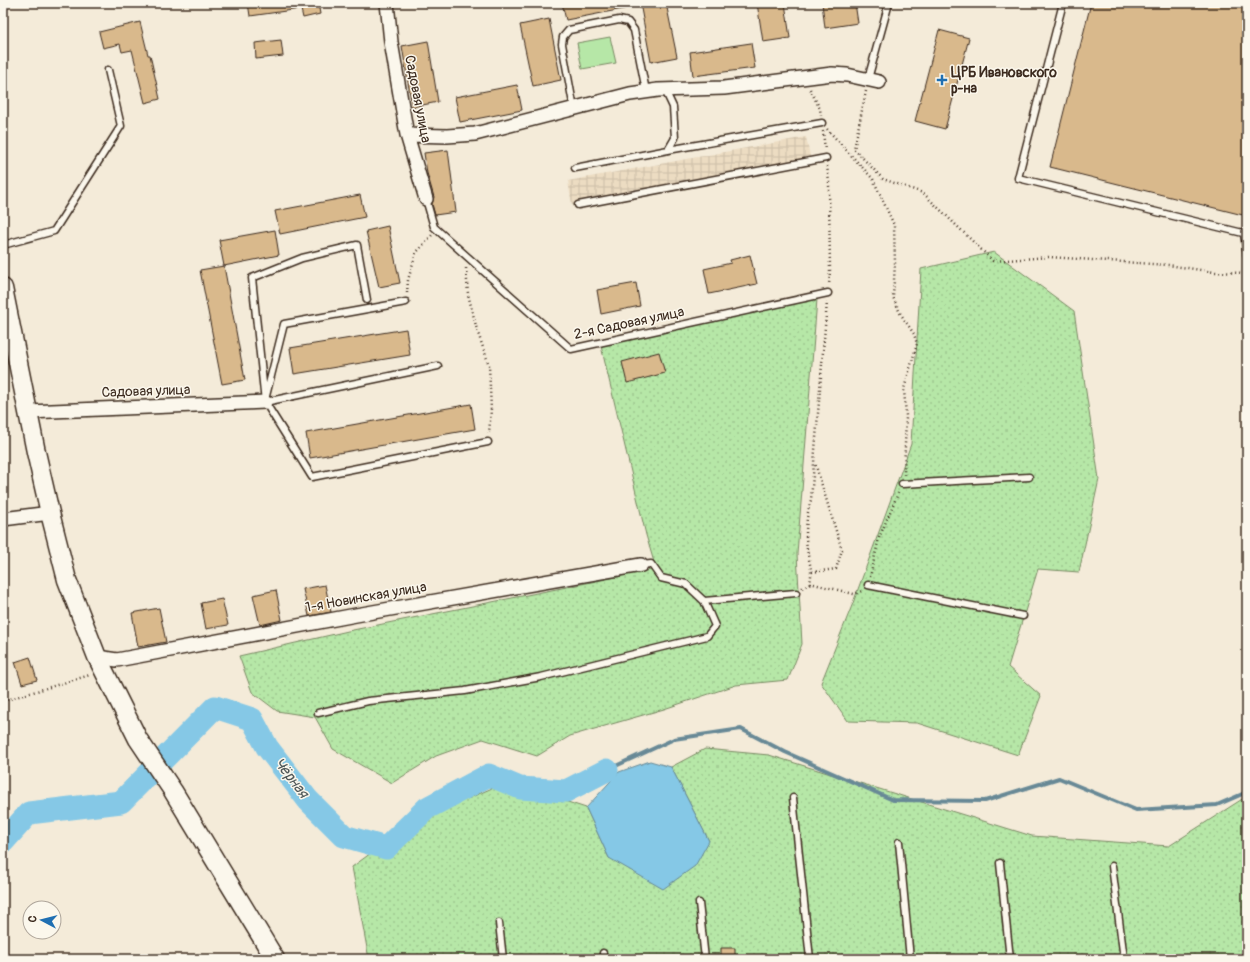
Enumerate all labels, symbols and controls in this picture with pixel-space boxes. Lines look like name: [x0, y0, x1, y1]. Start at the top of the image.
street label: Садовая улица: [401, 54, 435, 144]
place label: ЦРБ Ивановского р-на: [951, 64, 1057, 97]
marker: ЦРБ Ивановского р-на: [936, 74, 948, 86]
street label: 2-я Садовая улица: [572, 303, 686, 343]
street label: Садовая улица: [101, 381, 191, 401]
street label: 1-я Новинская улица: [304, 578, 428, 616]
water label: Чёрная: [269, 754, 314, 803]
north arrow: [22, 900, 62, 940]
text: С: [26, 914, 39, 923]

